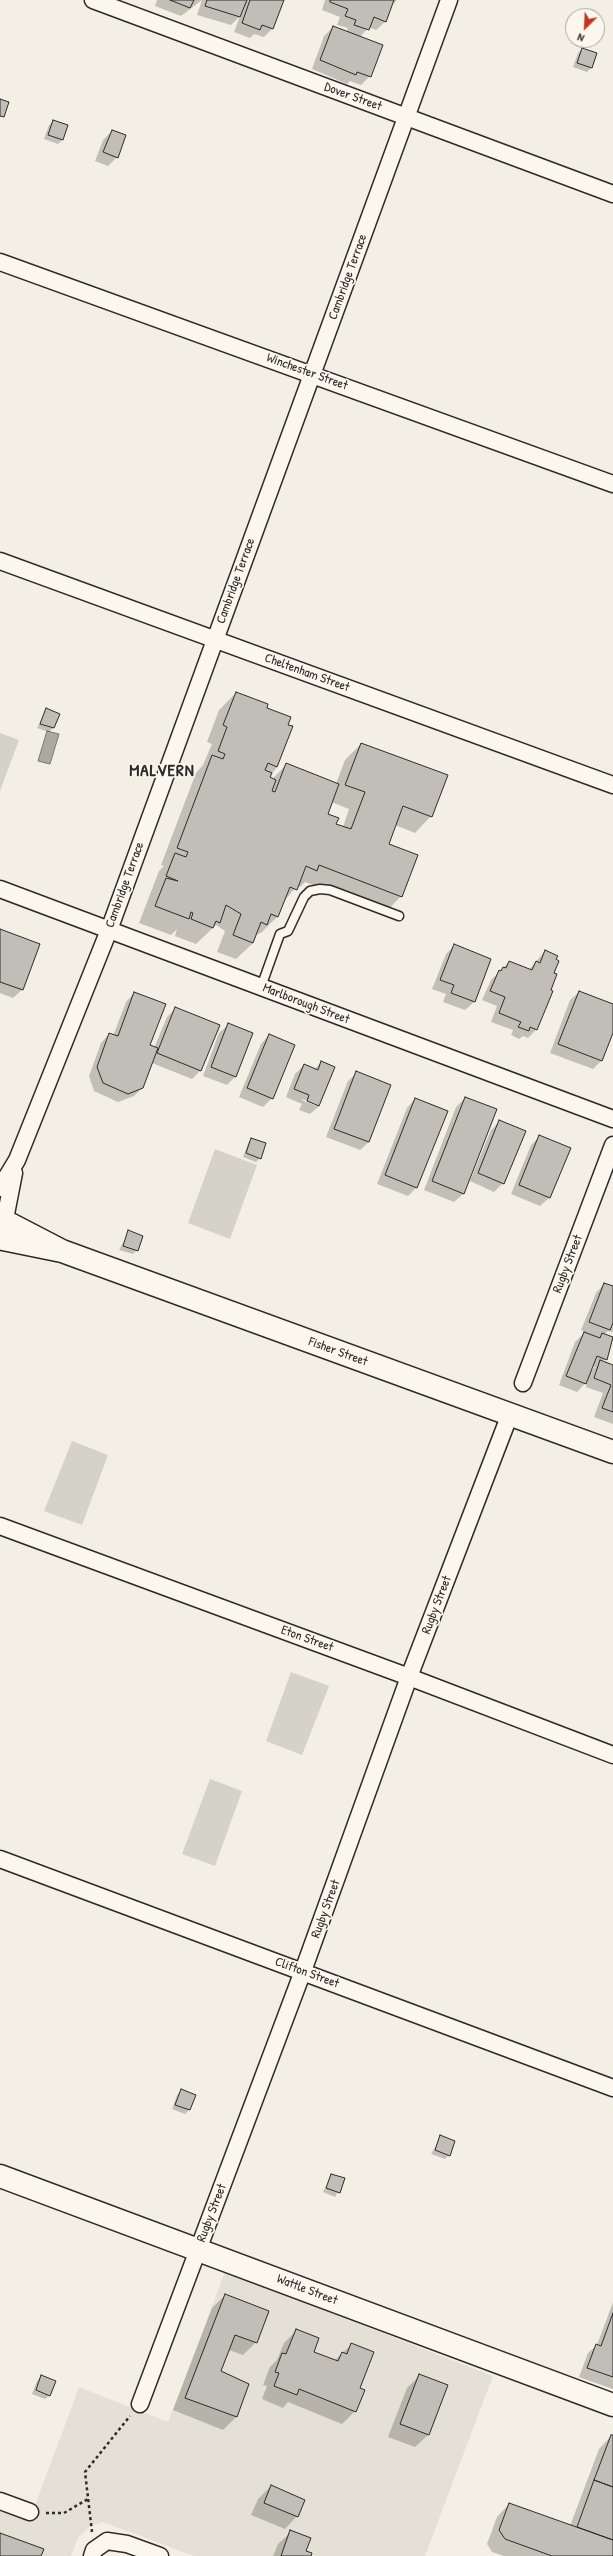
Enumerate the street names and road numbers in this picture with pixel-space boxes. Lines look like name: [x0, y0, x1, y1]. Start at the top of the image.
street label: Dover Street: [322, 79, 384, 115]
street label: Cambridge Terrace: [325, 232, 371, 322]
street label: Winchester Street: [264, 350, 350, 394]
street label: Cambridge Terrace: [213, 536, 259, 626]
street label: Cheltenham Street: [262, 650, 352, 696]
street label: Cambridge Terrace: [102, 840, 148, 930]
street label: Marlborough Street: [260, 980, 352, 1028]
street label: Rugby Street: [550, 1233, 586, 1295]
street label: Fisher Street: [306, 1334, 370, 1370]
street label: Rugby Street: [419, 1574, 455, 1636]
street label: Eton Street: [279, 1622, 335, 1656]
street label: Rugby Street: [308, 1878, 344, 1940]
street label: Clifton Street: [273, 1954, 341, 1992]
street label: Rugby Street: [194, 2182, 230, 2244]
street label: Wattle Street: [274, 2271, 340, 2309]

